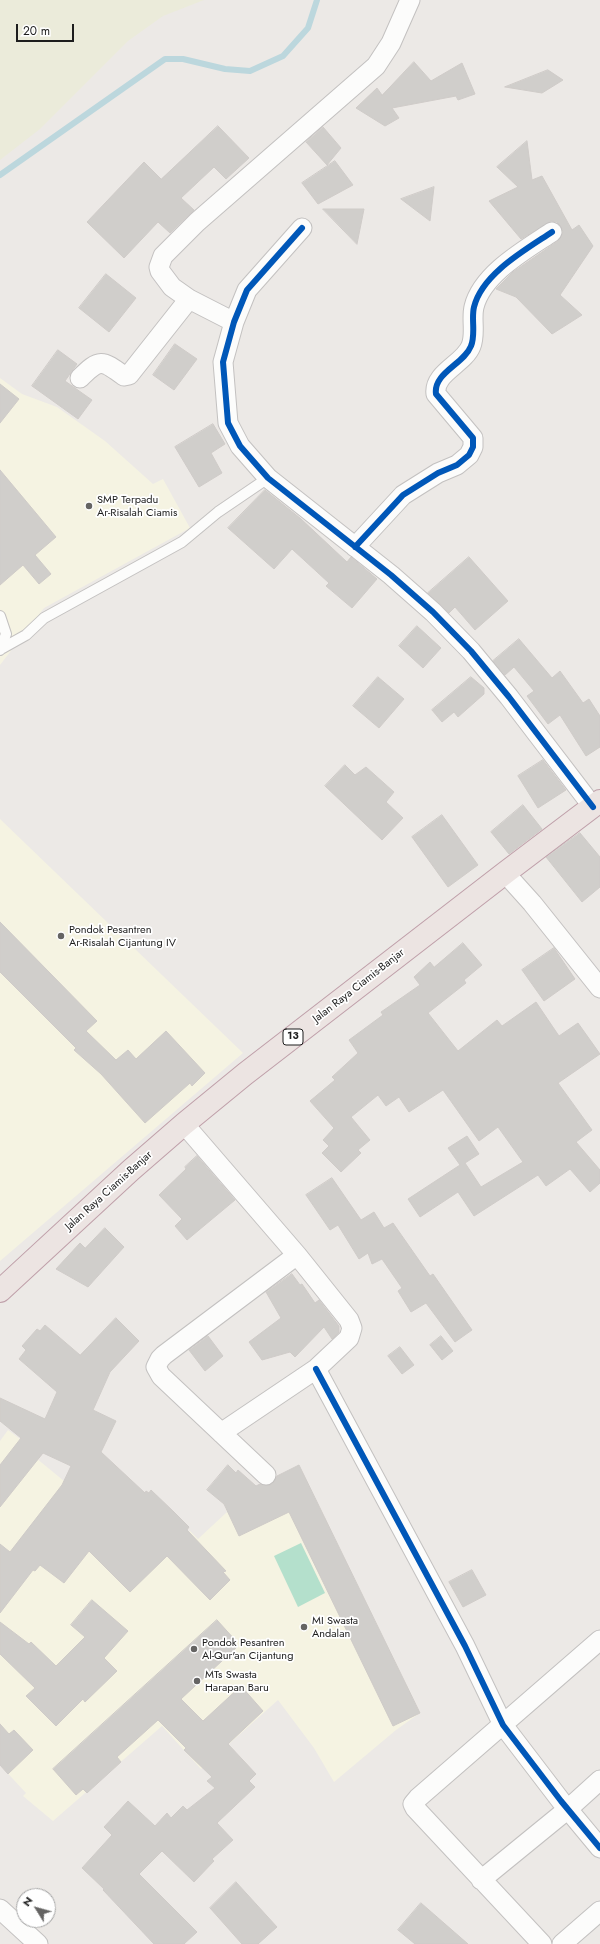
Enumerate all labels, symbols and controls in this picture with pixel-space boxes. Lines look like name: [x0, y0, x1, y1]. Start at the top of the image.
scale bar: [18, 16, 76, 42]
text: 20 m: [23, 22, 50, 40]
place label: SMP Terpadu Ar-Risalah Ciamis: [97, 493, 178, 519]
marker: SMP Terpadu Ar-Risalah Ciamis: [84, 501, 94, 511]
place label: Pondok Pesantren Ar-Risalah Cijantung IV: [69, 923, 176, 949]
marker: Pondok Pesantren Ar-Risalah Cijantung IV: [56, 931, 66, 941]
street label: Jalan Raya Ciamis-Banjar: [311, 946, 407, 1026]
road number: 13: [283, 1029, 303, 1045]
street label: Jalan Raya Ciamis-Banjar: [63, 1148, 155, 1234]
place label: MI Swasta Andalan: [312, 1614, 358, 1640]
marker: MI Swasta Andalan: [299, 1622, 309, 1632]
place label: Pondok Pesantren Al-Qur'an Cijantung: [202, 1636, 293, 1662]
marker: Pondok Pesantren Al-Qur'an Cijantung: [189, 1644, 199, 1654]
place label: MTs Swasta Harapan Baru: [205, 1668, 269, 1694]
marker: MTs Swasta Harapan Baru: [192, 1676, 202, 1686]
north arrow: [16, 1888, 56, 1928]
text: N: [18, 1893, 36, 1910]

